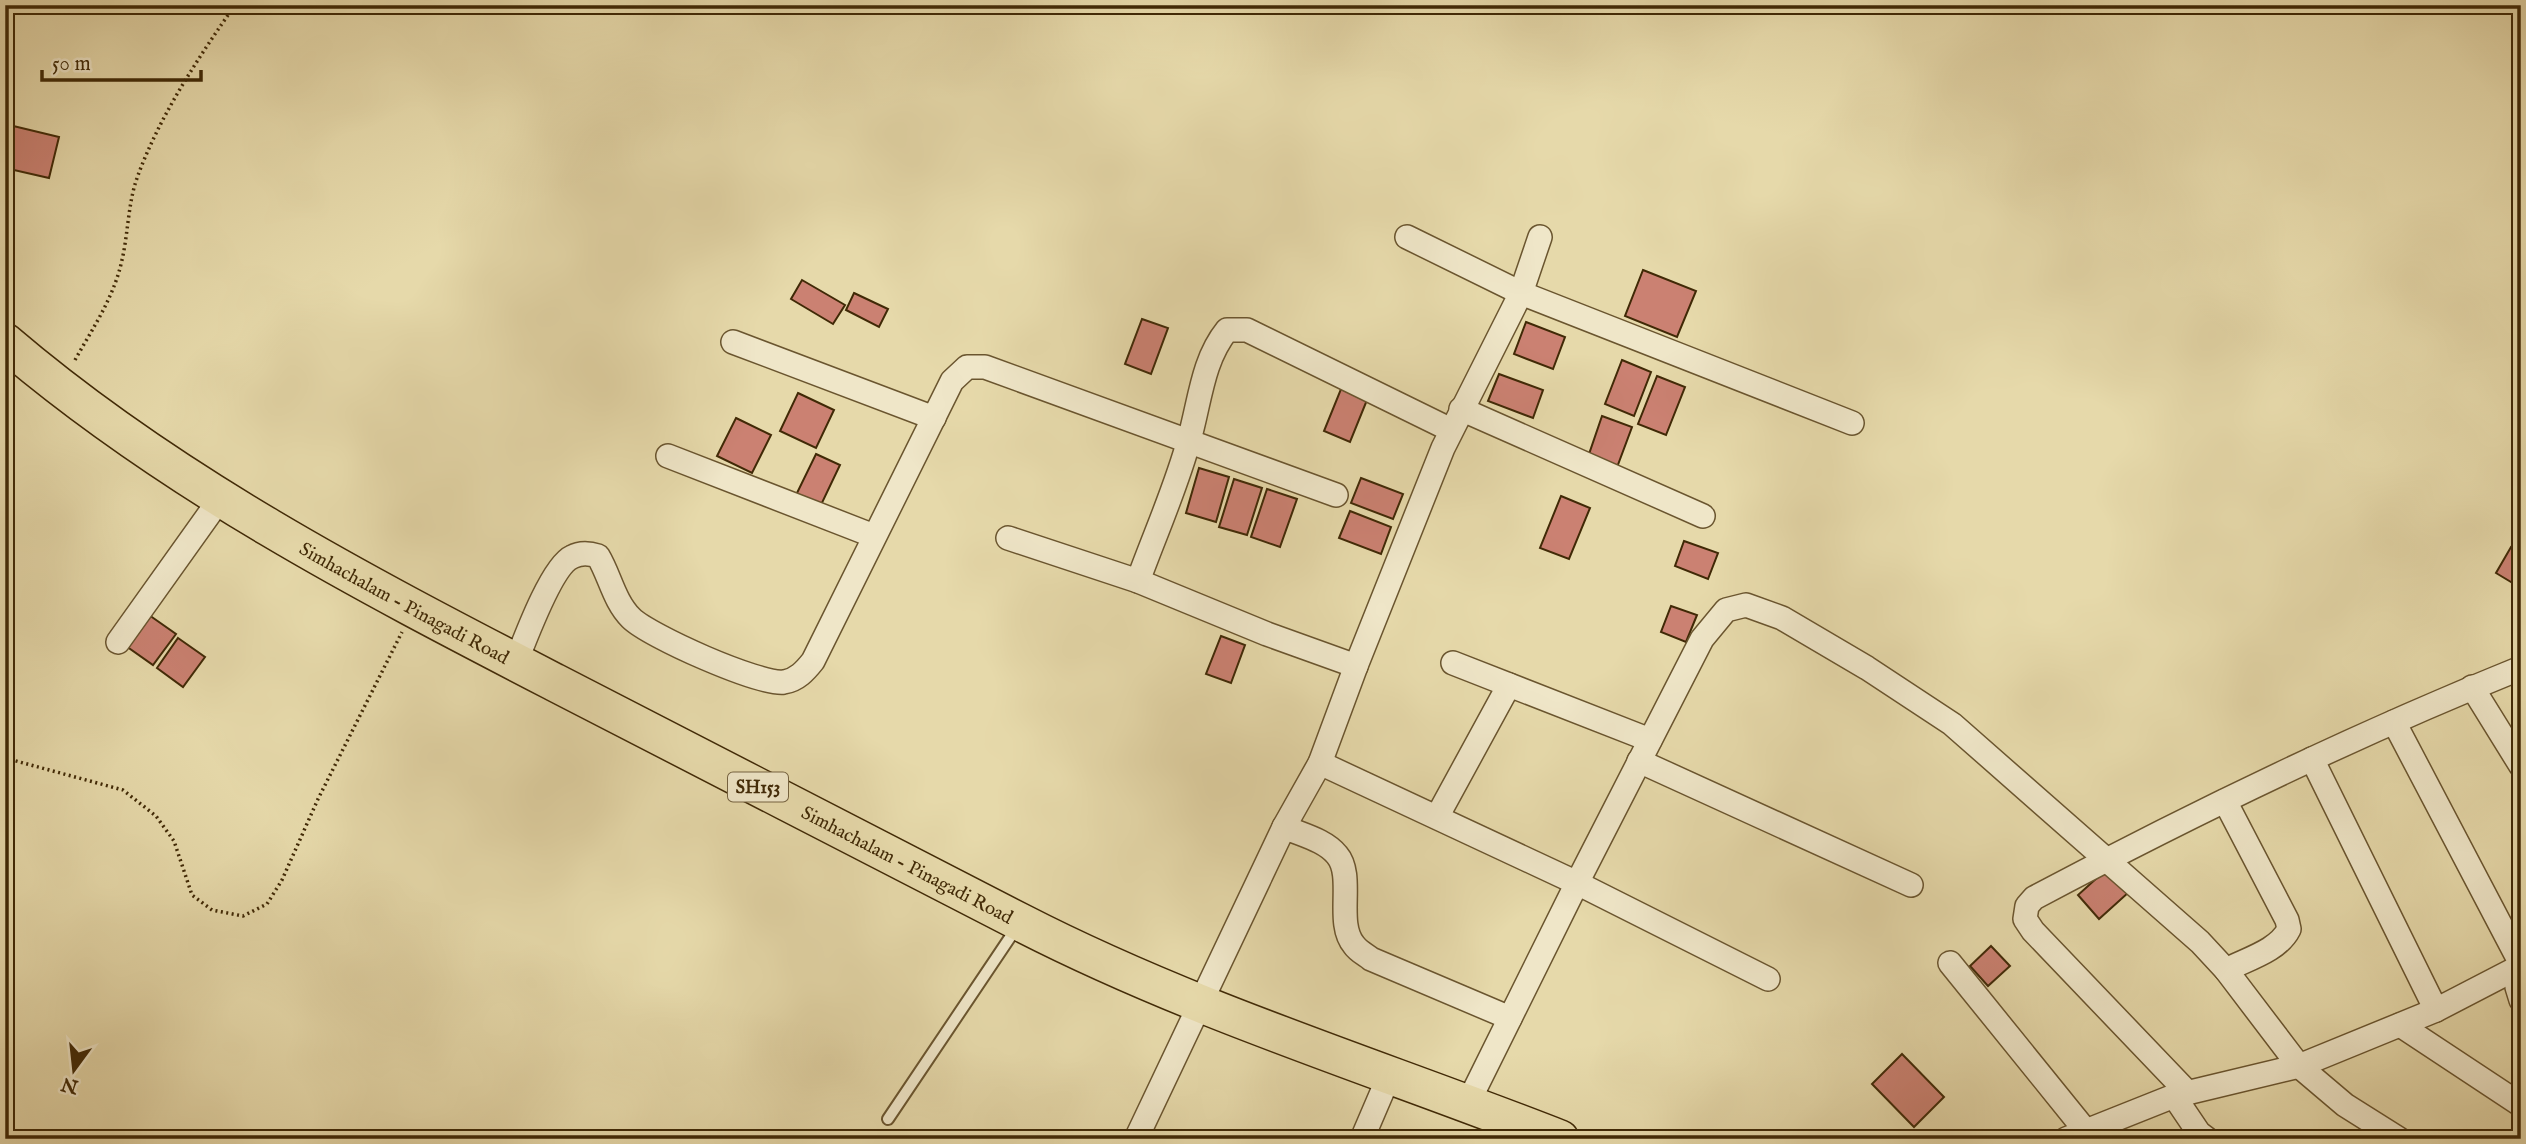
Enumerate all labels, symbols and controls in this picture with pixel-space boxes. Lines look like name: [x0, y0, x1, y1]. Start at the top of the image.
scale bar: [42, 38, 201, 82]
text: 50 m: [52, 51, 91, 78]
street label: Simhachalam - Pinagadi Road: [294, 538, 513, 671]
road number: SH153: [728, 772, 788, 802]
street label: Simhachalam - Pinagadi Road: [797, 801, 1017, 931]
north arrow: [38, 1036, 108, 1106]
text: N: [59, 1071, 82, 1098]

